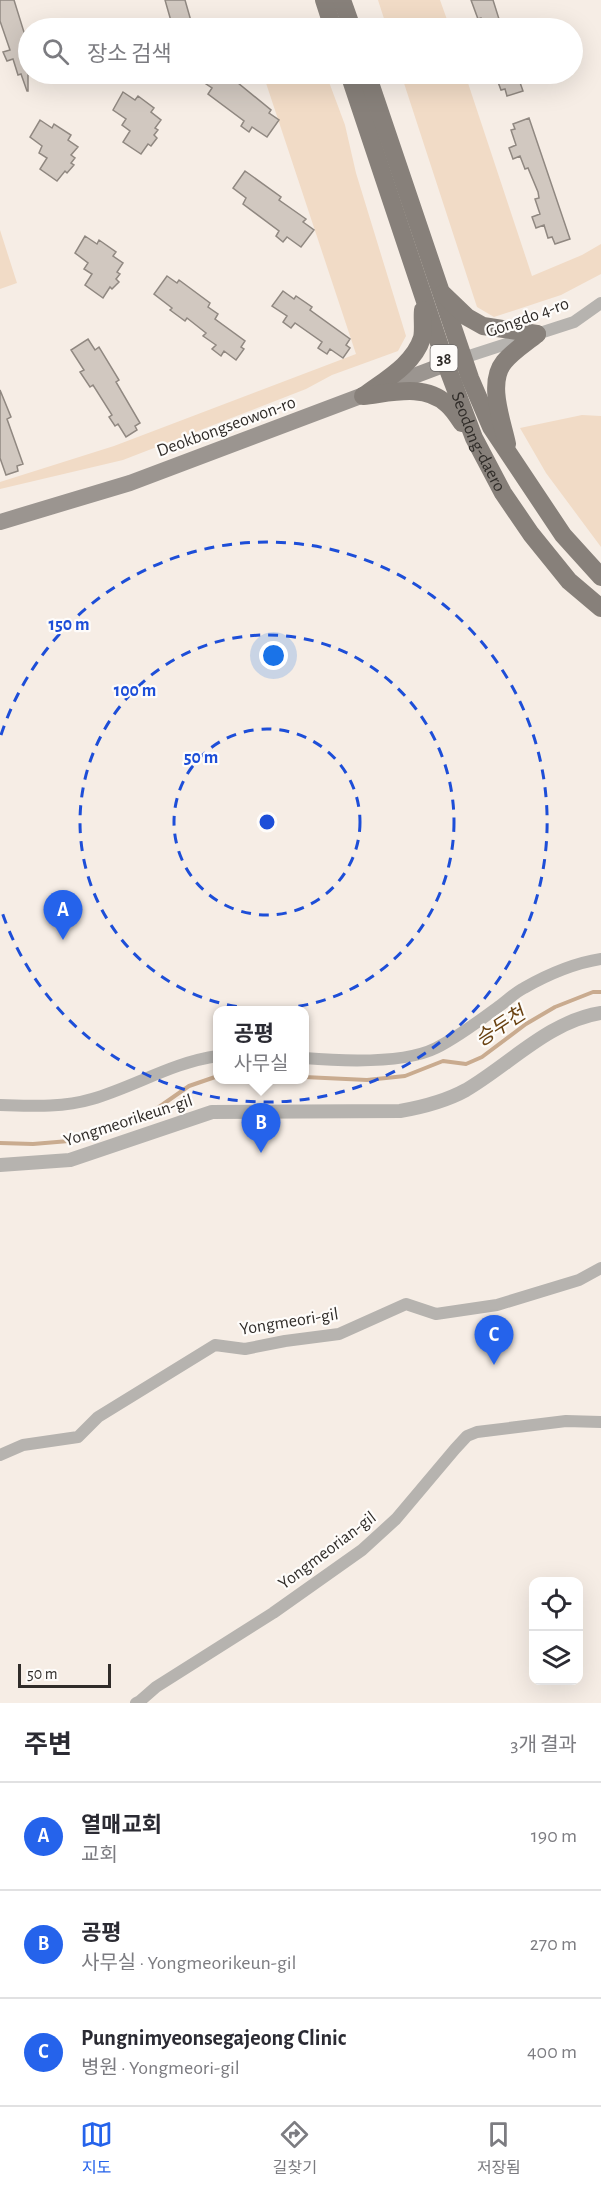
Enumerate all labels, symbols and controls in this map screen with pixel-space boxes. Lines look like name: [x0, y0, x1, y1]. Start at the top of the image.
search box: [18, 18, 583, 84]
icon: search: [39, 35, 72, 68]
text: 장소 검색: [87, 43, 172, 65]
street label: Gongdo 4-ro: [483, 295, 571, 341]
road number: 38: [430, 345, 458, 371]
street label: Seodong-daero: [447, 390, 509, 495]
street label: Deokbongseowon-ro: [154, 393, 298, 460]
text: 150 m: [49, 616, 89, 634]
your location: [259, 641, 288, 670]
text: 100 m: [114, 682, 156, 700]
text: 50 m: [184, 749, 218, 767]
centre of rings: [257, 812, 277, 832]
pin: A: [44, 890, 82, 940]
water label: 승두천: [471, 1001, 531, 1050]
popup: [213, 1006, 309, 1084]
text: 공평: [233, 1023, 274, 1045]
text: 사무실: [233, 1054, 289, 1074]
street label: Yongmeorikeun-gil: [62, 1092, 195, 1150]
pin: B: [242, 1104, 280, 1153]
street label: Yongmeori-gil: [239, 1305, 340, 1339]
pin: C: [474, 1316, 514, 1365]
street label: Yongmeorian-gil: [275, 1508, 380, 1593]
map controls: [529, 1577, 583, 1685]
button: locate: [529, 1577, 583, 1631]
button: layers: [529, 1631, 583, 1685]
scale bar: [18, 1661, 111, 1688]
text: 50 m: [27, 1666, 58, 1682]
text: 주변: [24, 1732, 72, 1758]
text: 3개 결과: [510, 1735, 577, 1755]
text: 열매교회: [81, 1814, 162, 1836]
text: A: [38, 1826, 50, 1846]
text: 190 m: [531, 1826, 577, 1846]
text: 교회: [81, 1845, 118, 1865]
text: 공평: [81, 1922, 121, 1944]
text: B: [38, 1934, 49, 1954]
text: 270 m: [530, 1934, 577, 1954]
text: 사무실 · Yongmeorikeun-gil: [81, 1953, 296, 1973]
text: Pungnimyeonsegajeong Clinic: [81, 2027, 346, 2049]
text: C: [38, 2042, 49, 2062]
text: 400 m: [527, 2042, 577, 2062]
text: 병원 · Yongmeori-gil: [81, 2058, 240, 2078]
tab: 지도: [80, 2118, 113, 2178]
tab: 길찾기: [273, 2118, 317, 2178]
tab: 저장됨: [477, 2118, 521, 2178]

